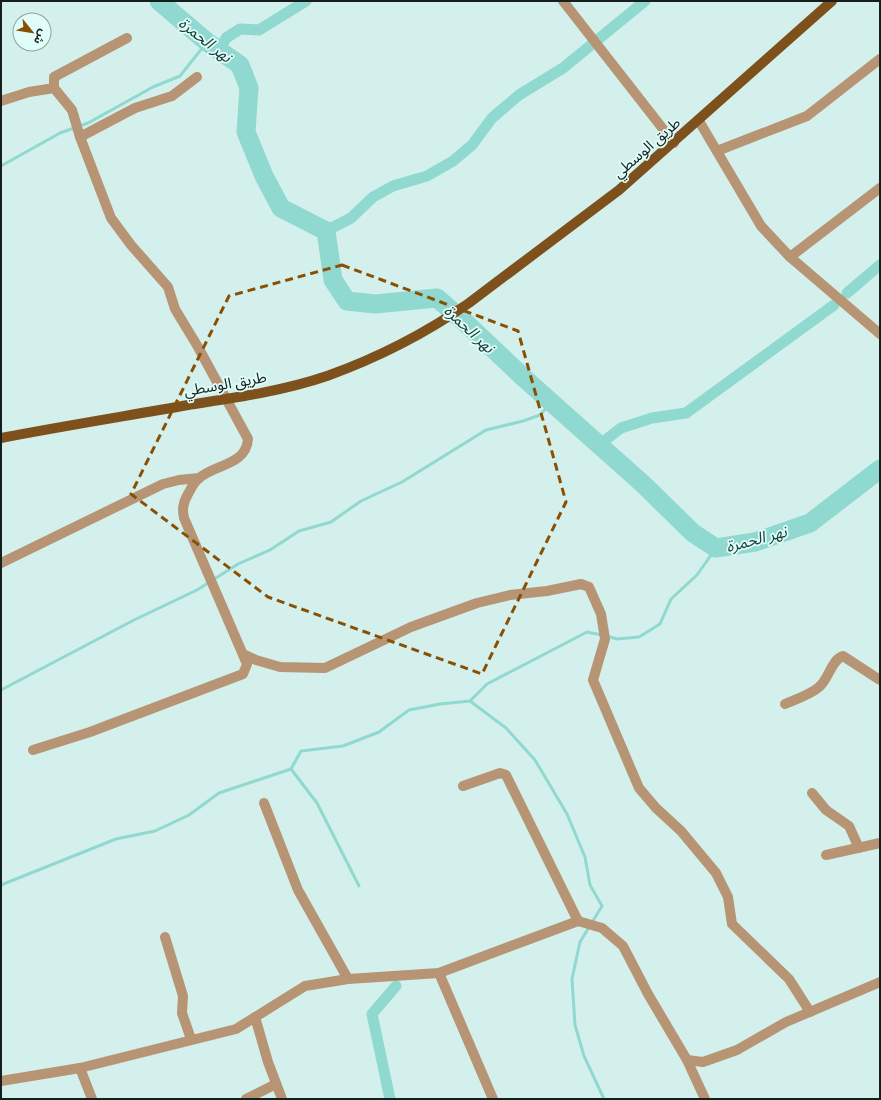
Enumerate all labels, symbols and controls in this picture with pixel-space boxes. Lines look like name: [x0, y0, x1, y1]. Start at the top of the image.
north arrow: [12, 12, 52, 52]
water label: نهر الحمرة: [175, 12, 237, 67]
text: ش: [31, 27, 50, 47]
street label: طريق الوسطي: [609, 113, 686, 184]
water label: نهر الحمرة: [440, 300, 500, 358]
street label: طريق الوسطي: [182, 367, 268, 403]
water label: نهر الحمرة: [724, 520, 790, 556]

